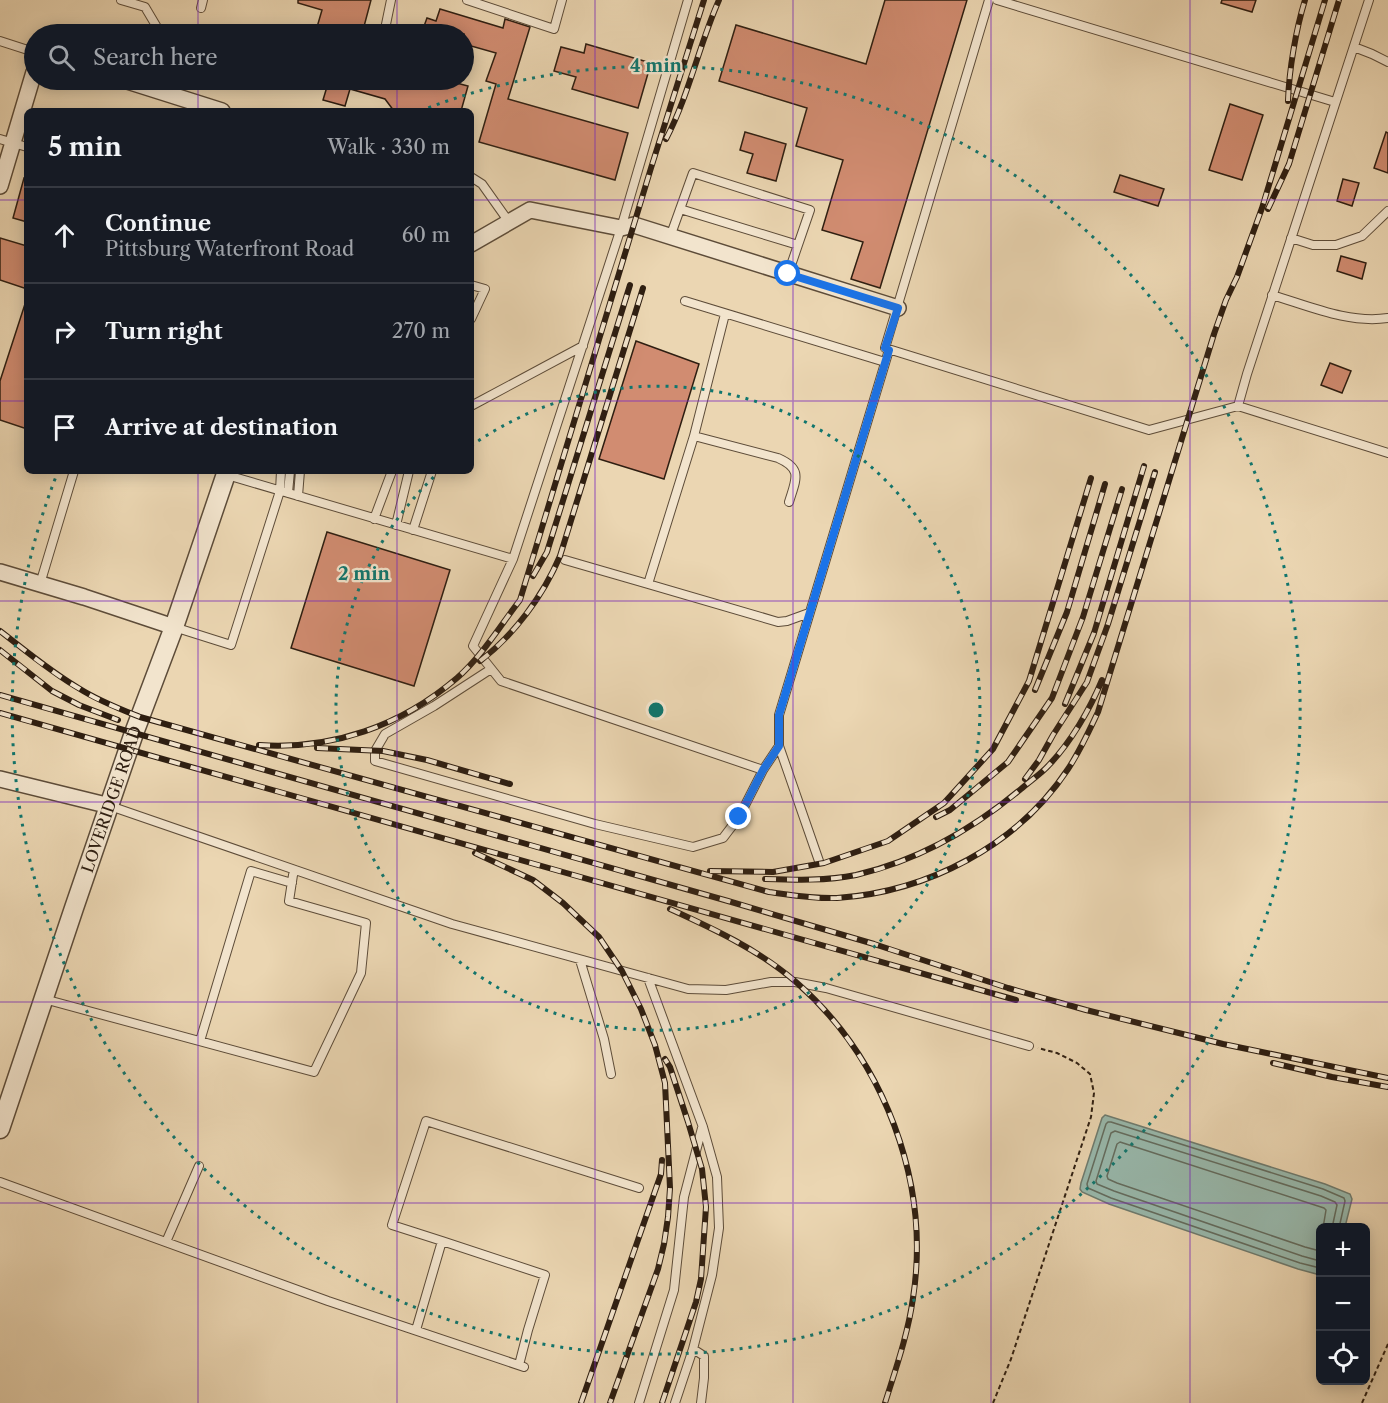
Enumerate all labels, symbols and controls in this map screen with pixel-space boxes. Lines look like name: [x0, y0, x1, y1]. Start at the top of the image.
search box: [24, 24, 474, 90]
icon: search: [45, 41, 78, 74]
text: Search here: [93, 44, 218, 71]
text: 4 min: [630, 55, 683, 77]
text: 5 min: [48, 131, 122, 163]
text: Walk · 330 m: [327, 135, 450, 159]
text: Continue: [105, 210, 211, 237]
icon: ahead: [48, 219, 81, 252]
text: 60 m: [402, 223, 450, 247]
text: Pittsburg Waterfront Road: [105, 237, 354, 261]
route start: [774, 260, 800, 286]
icon: right: [48, 315, 81, 348]
text: Turn right: [105, 318, 223, 345]
text: 270 m: [392, 319, 450, 343]
icon: arrive: [48, 411, 81, 444]
text: Arrive at destination: [105, 414, 338, 441]
text: 2 min: [338, 563, 391, 585]
centre of rings: [646, 700, 666, 720]
street label: LOVERIDGE ROAD: [77, 723, 146, 875]
route end: [725, 803, 751, 829]
map controls: [1316, 1223, 1370, 1385]
button: +: [1316, 1223, 1370, 1277]
button: −: [1316, 1277, 1370, 1331]
button: locate: [1316, 1331, 1370, 1385]

